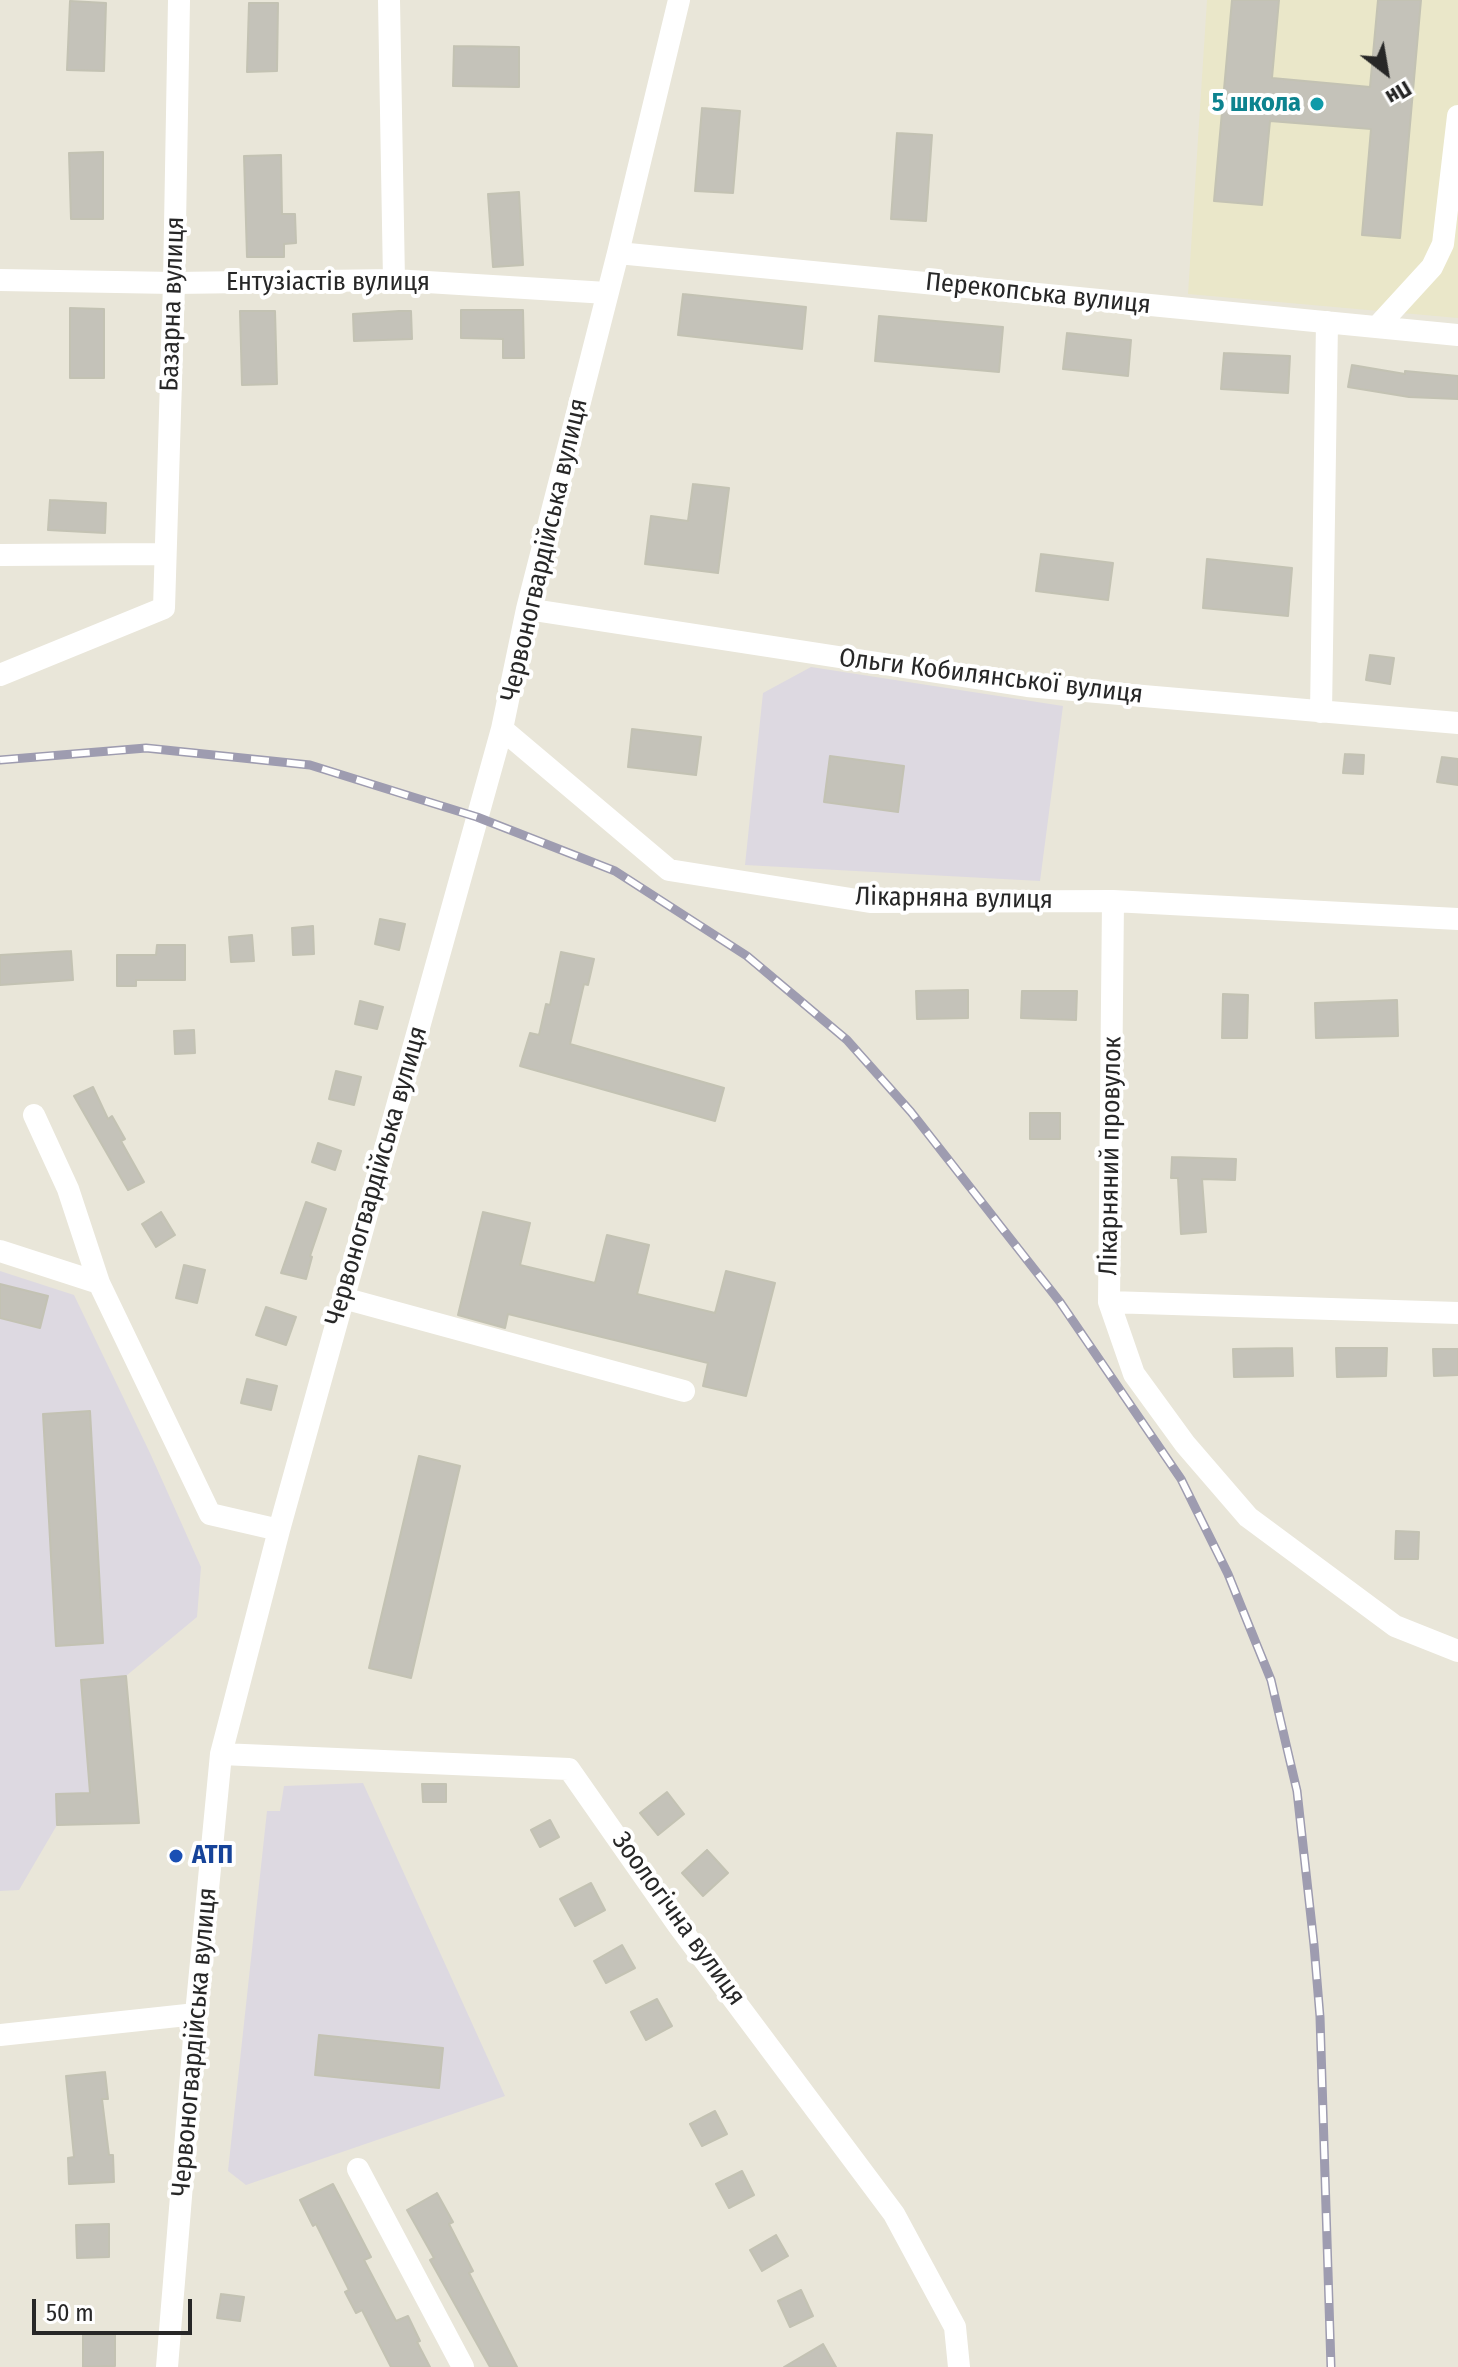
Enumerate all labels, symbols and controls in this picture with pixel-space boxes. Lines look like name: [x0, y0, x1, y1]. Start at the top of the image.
north arrow: [1346, 32, 1426, 112]
text: Пн: [1381, 75, 1416, 111]
place label: 5 школа: [1212, 88, 1301, 120]
marker: 5 школа: [1308, 95, 1326, 113]
street label: Базарна вулиця: [154, 216, 192, 392]
street label: Ентузіастів вулиця: [226, 267, 430, 299]
street label: Перекопська вулиця: [924, 267, 1152, 321]
street label: Червоногвардійська вулиця: [495, 396, 595, 704]
street label: Ольги Кобилянської вулиця: [837, 643, 1145, 711]
street label: Лікарняна вулиця: [855, 882, 1053, 916]
street label: Червоногвардійська вулиця: [319, 1023, 435, 1329]
street label: Лікарняний провулок: [1093, 1036, 1129, 1276]
street label: Зоологічна вулиця: [605, 1826, 751, 2012]
place label: АТП: [192, 1840, 233, 1872]
marker: АТП: [167, 1847, 185, 1865]
street label: Червоногвардійська вулиця: [166, 1886, 224, 2198]
scale bar: [36, 2283, 196, 2333]
text: 50 m: [46, 2299, 94, 2327]

